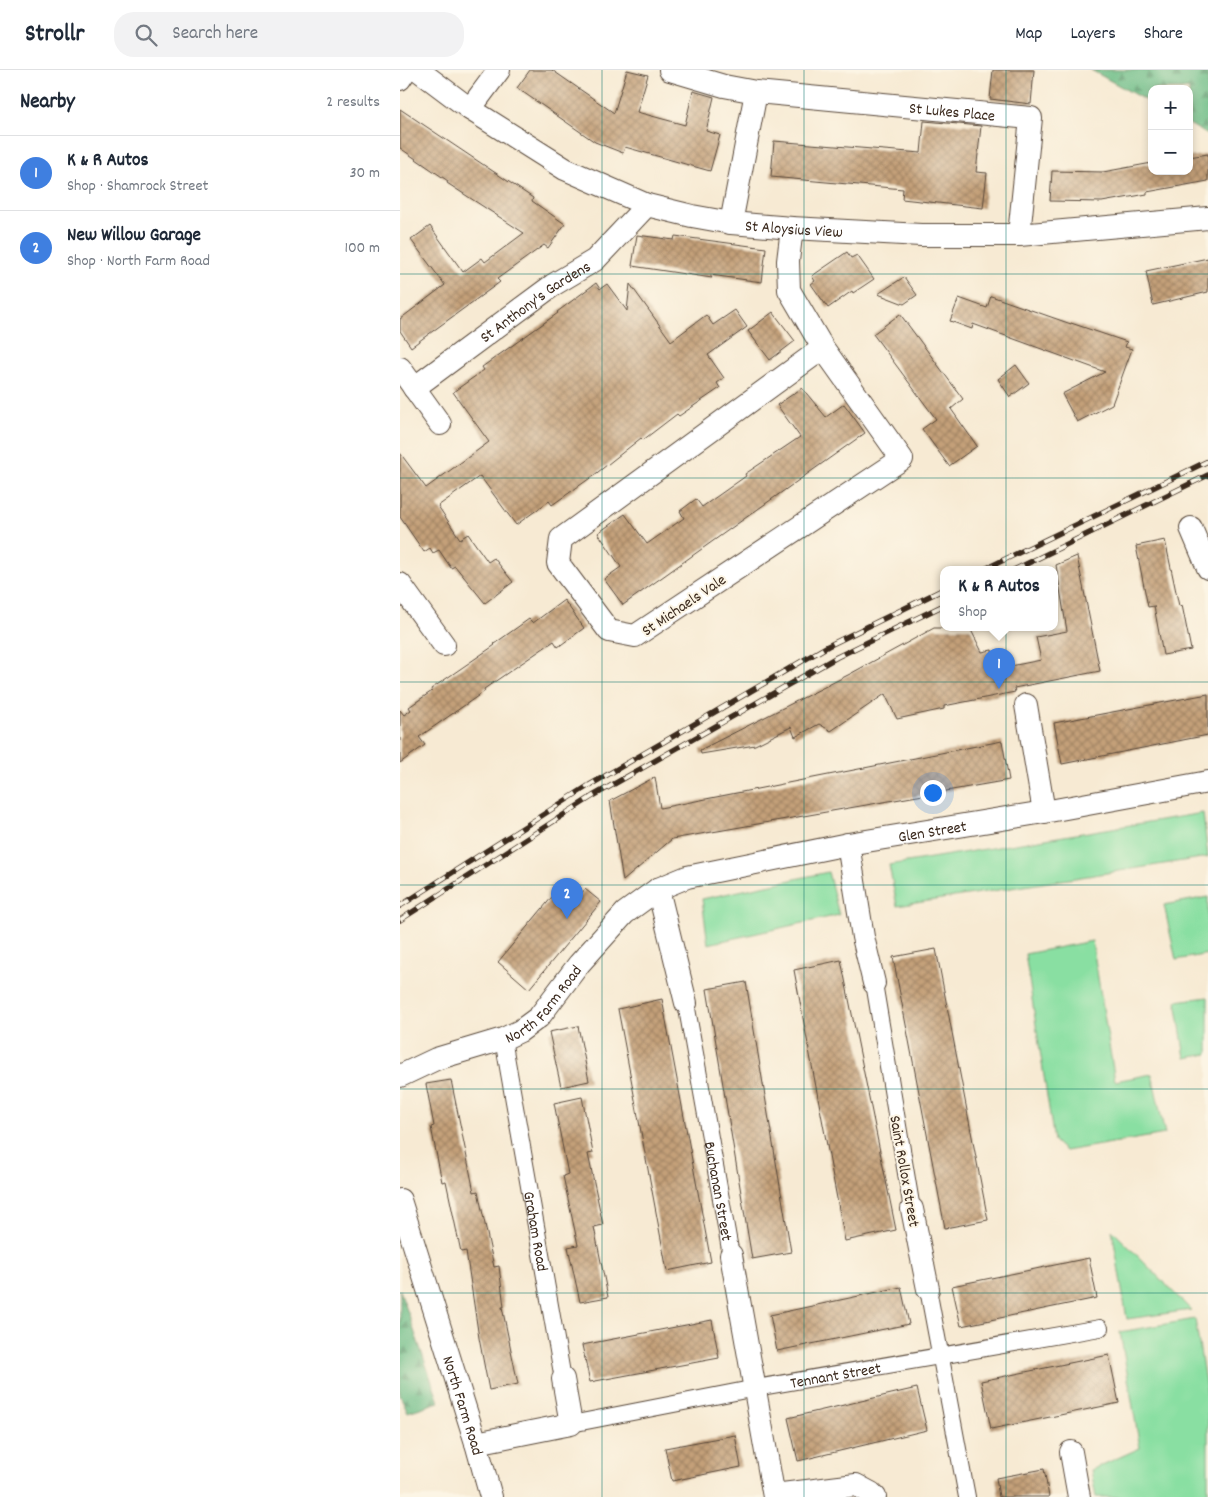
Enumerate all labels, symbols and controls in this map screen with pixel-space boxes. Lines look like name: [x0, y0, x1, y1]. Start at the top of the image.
search box: [114, 12, 464, 57]
text: Strollr: [25, 18, 84, 52]
icon: search: [132, 21, 160, 49]
text: Search here: [172, 21, 258, 48]
text: Map: [1015, 22, 1042, 47]
text: Layers: [1070, 22, 1116, 47]
text: Share: [1144, 22, 1183, 47]
map controls: [1148, 85, 1193, 175]
button: +: [1148, 85, 1193, 130]
text: Nearby: [20, 88, 75, 118]
text: 2 results: [326, 91, 380, 114]
street label: St Lukes Place: [908, 98, 996, 129]
button: −: [1148, 130, 1193, 175]
text: K & R Autos: [67, 148, 148, 175]
text: 1: [34, 162, 38, 185]
text: 30 m: [350, 162, 380, 185]
text: Shop · Shamrock Street: [67, 175, 208, 198]
street label: St Aloysius View: [744, 215, 843, 245]
text: New Willow Garage: [67, 223, 201, 250]
text: 2: [33, 237, 40, 260]
text: 100 m: [344, 237, 380, 260]
text: Shop · North Farm Road: [67, 250, 210, 273]
street label: St Anthony's Gardens: [476, 256, 596, 350]
popup: [940, 566, 1058, 631]
street label: St Michaels Vale: [638, 569, 731, 643]
text: K & R Autos: [958, 574, 1040, 601]
text: Shop: [958, 601, 987, 624]
pin: 1: [983, 648, 1015, 689]
your location: [920, 780, 946, 806]
street label: Glen Street: [897, 816, 969, 850]
pin: 2: [551, 878, 583, 919]
street label: North Farm Road: [502, 961, 588, 1051]
street label: Saint Rollox Street: [882, 1114, 925, 1229]
street label: Buchanan Street: [697, 1140, 737, 1243]
street label: Graham Road: [516, 1190, 553, 1273]
street label: North Farm Road: [435, 1353, 488, 1458]
street label: Tennant Street: [789, 1357, 883, 1396]

